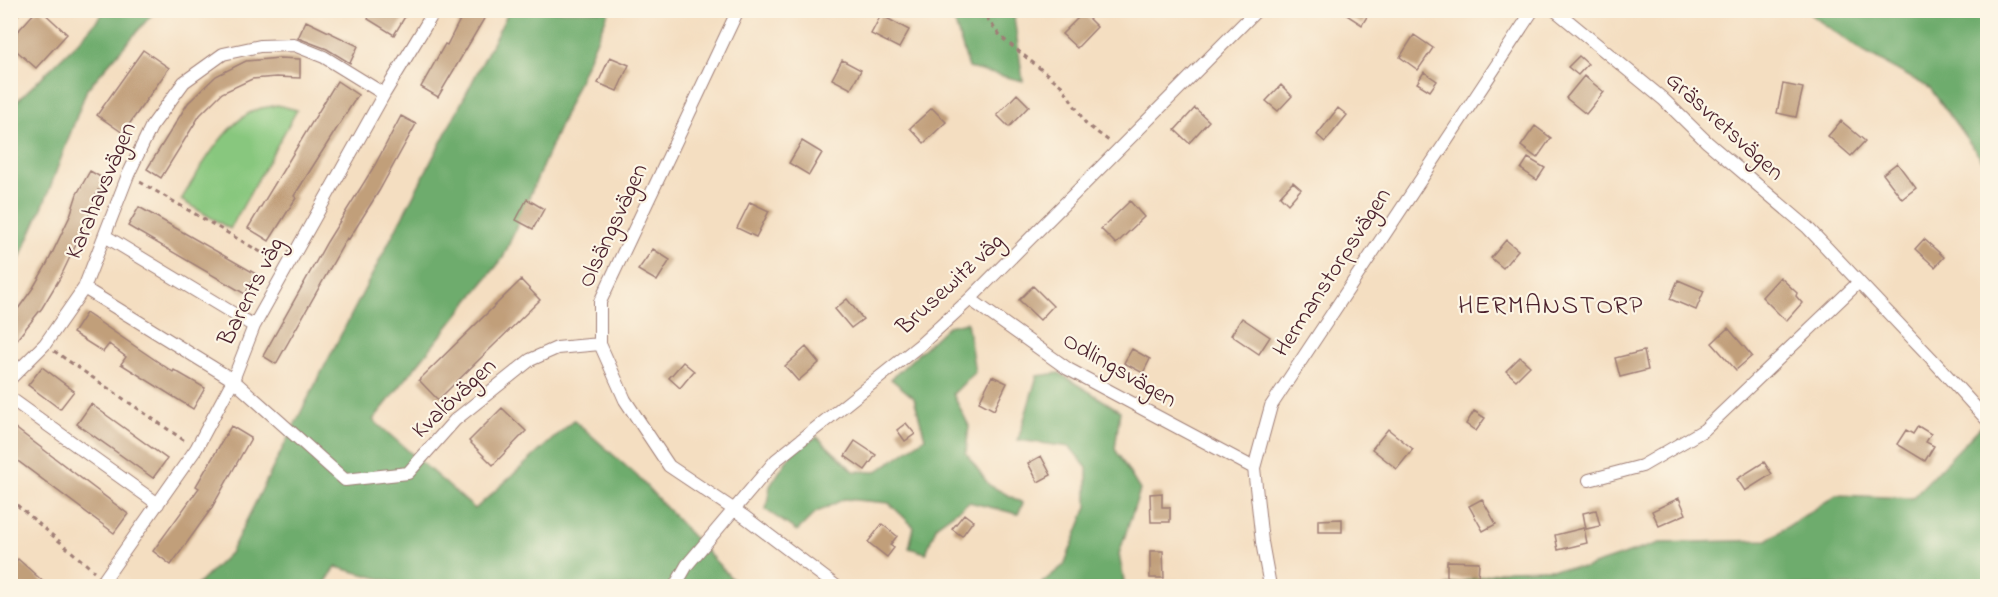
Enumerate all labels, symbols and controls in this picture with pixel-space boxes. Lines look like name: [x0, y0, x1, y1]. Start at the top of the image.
street label: Gräsvretsvägen: [1657, 64, 1791, 190]
street label: Karahavsvägen: [57, 117, 147, 265]
street label: Olsängsvägen: [570, 158, 658, 294]
street label: Hermanstorpsvägen: [1265, 181, 1401, 365]
street label: Brusewitz väg: [888, 226, 1013, 345]
street label: Barents väg: [209, 232, 294, 353]
district label: HERMANSTORP: [1458, 288, 1644, 326]
street label: Odlingsvägen: [1055, 324, 1183, 418]
street label: Kvalövägen: [405, 350, 505, 448]

